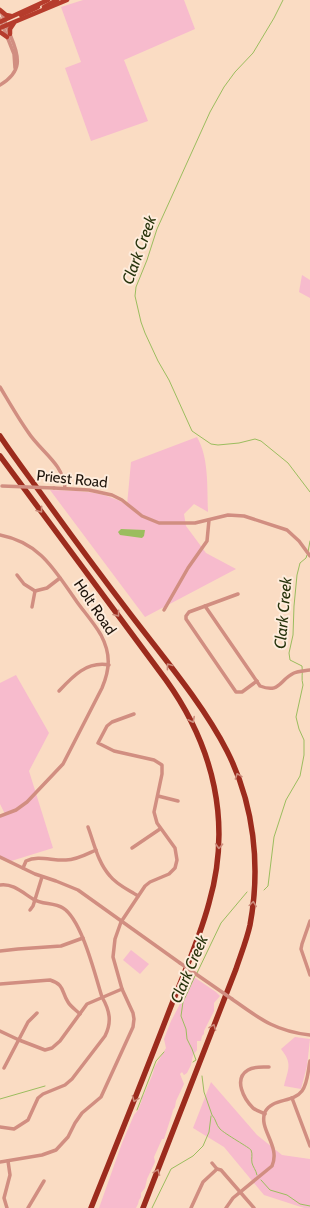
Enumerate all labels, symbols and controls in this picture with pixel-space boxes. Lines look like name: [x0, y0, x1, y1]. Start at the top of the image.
water label: Clark Creek: [118, 212, 161, 287]
street label: Priest Road: [36, 466, 108, 492]
one-way arrow: [35, 505, 42, 512]
water label: Clark Creek: [270, 575, 296, 650]
street label: Holt Road: [70, 576, 120, 638]
one-way arrow: [112, 610, 120, 617]
one-way arrow: [167, 663, 174, 670]
one-way arrow: [187, 716, 194, 724]
one-way arrow: [234, 772, 243, 779]
one-way arrow: [214, 843, 223, 849]
one-way arrow: [248, 901, 257, 907]
water label: Clark Creek: [166, 931, 212, 1006]
one-way arrow: [208, 1023, 216, 1031]
one-way arrow: [131, 1096, 139, 1103]
one-way arrow: [153, 1168, 161, 1175]

